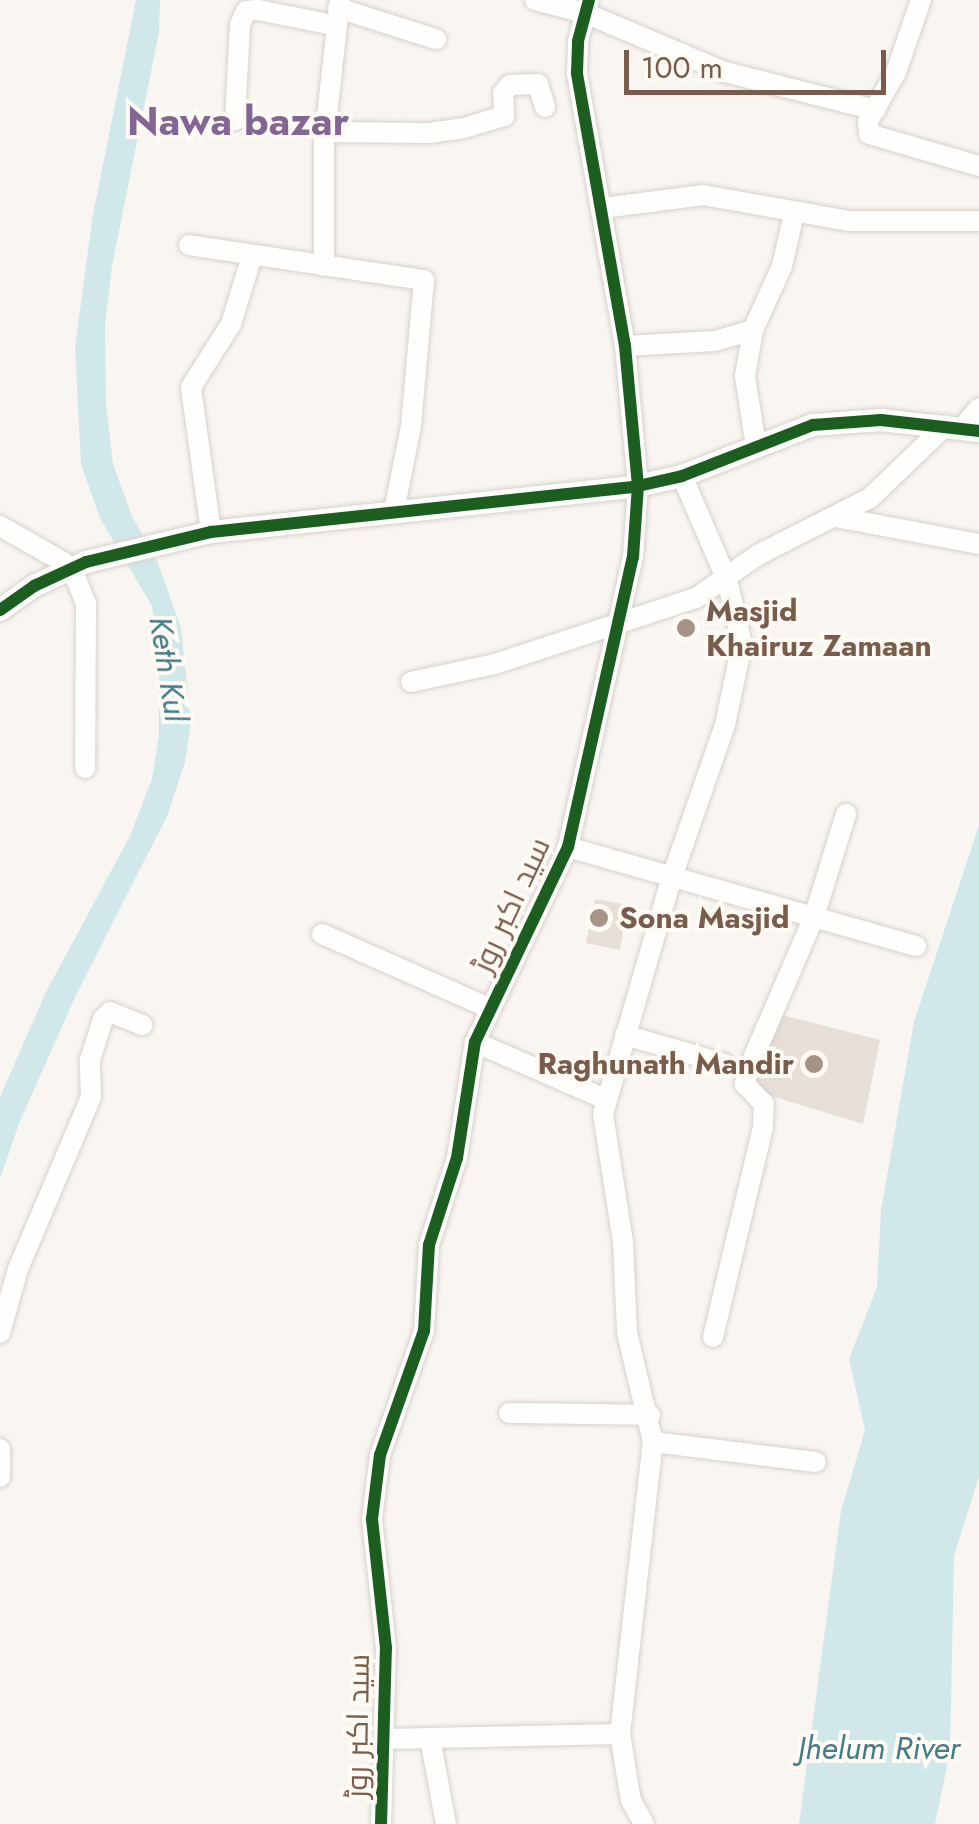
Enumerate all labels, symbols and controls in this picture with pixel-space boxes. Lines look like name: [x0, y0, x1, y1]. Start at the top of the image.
scale bar: [629, 30, 892, 92]
text: 100 m: [641, 46, 723, 89]
district label: Nawa bazar: [127, 97, 349, 145]
place label: Masjid Khairuz Zamaan: [706, 593, 932, 664]
water label: Keth Kul: [141, 614, 195, 724]
marker: Masjid Khairuz Zamaan: [675, 617, 697, 639]
street label: سید اکبر روڑ: [464, 832, 558, 978]
place label: Sona Masjid: [619, 900, 789, 936]
marker: Sona Masjid: [588, 907, 610, 929]
place label: Raghunath Mandir: [538, 1046, 794, 1082]
marker: Raghunath Mandir: [803, 1053, 825, 1075]
street label: سید اکبر روڑ: [339, 1653, 377, 1799]
water label: Jhelum River: [798, 1729, 960, 1767]

